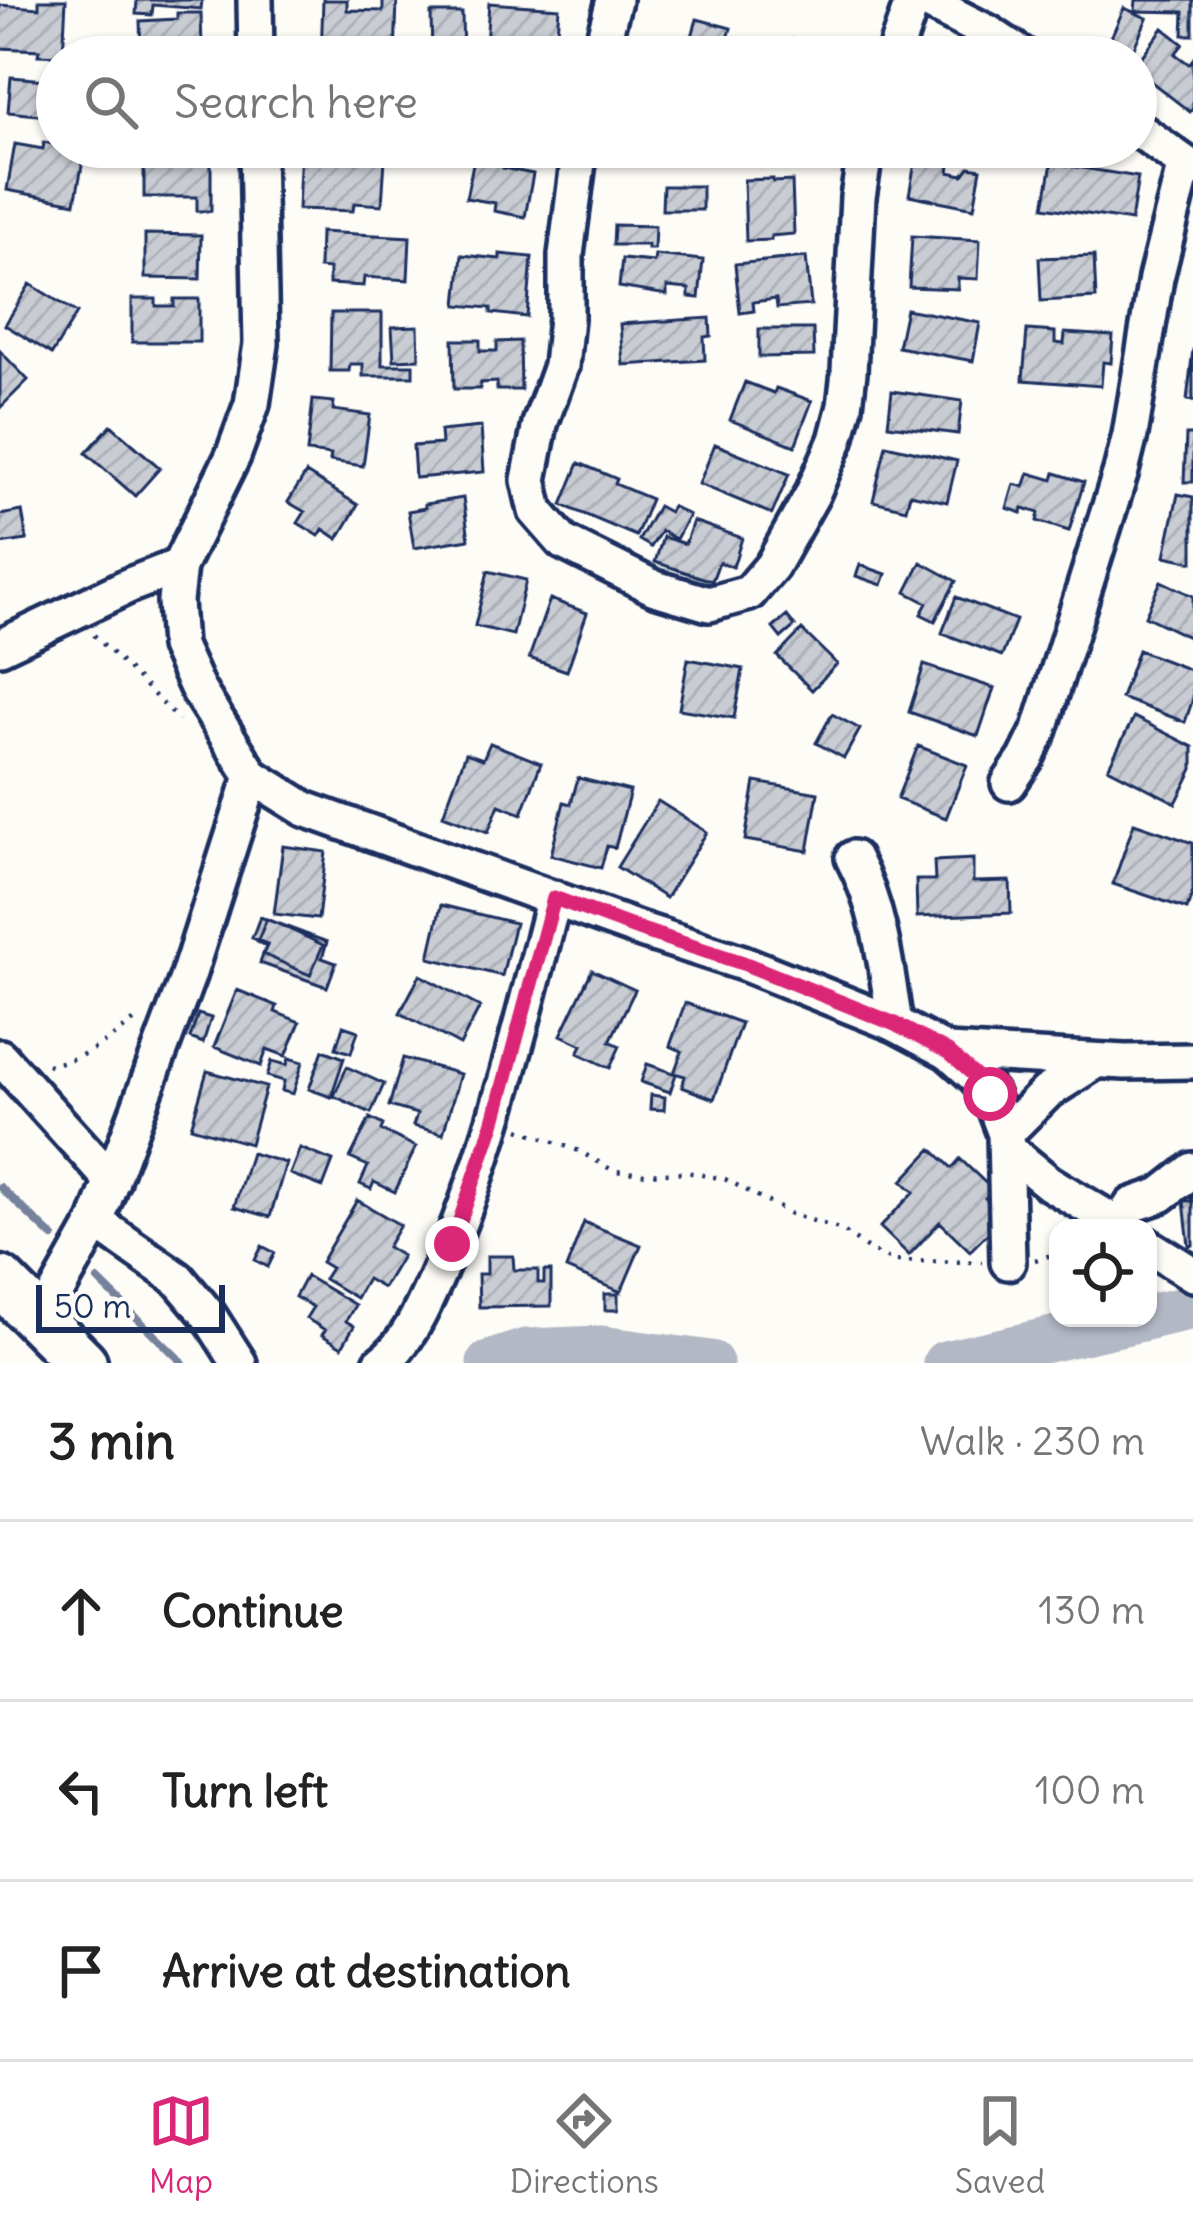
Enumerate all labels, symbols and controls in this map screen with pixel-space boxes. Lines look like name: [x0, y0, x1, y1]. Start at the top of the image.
search box: [36, 36, 1157, 168]
icon: search: [78, 69, 144, 135]
text: Search here: [174, 74, 418, 130]
route start: [963, 1067, 1017, 1121]
route end: [425, 1217, 479, 1271]
map controls: [1049, 1219, 1157, 1327]
button: locate: [1049, 1219, 1157, 1327]
scale bar: [36, 1279, 225, 1332]
text: 50 m: [54, 1285, 131, 1327]
text: 3 min: [48, 1409, 175, 1473]
text: Walk · 230 m: [920, 1417, 1145, 1466]
icon: ahead: [48, 1578, 114, 1644]
text: Continue: [162, 1583, 344, 1639]
text: 130 m: [1038, 1586, 1145, 1635]
icon: left: [48, 1758, 114, 1824]
text: Turn left: [162, 1763, 328, 1819]
text: 100 m: [1035, 1766, 1145, 1815]
icon: arrive: [48, 1938, 114, 2004]
text: Arrive at destination: [162, 1943, 571, 1999]
tab: Map: [148, 2088, 214, 2202]
tab: Directions: [510, 2088, 659, 2202]
tab: Saved: [955, 2088, 1045, 2202]

